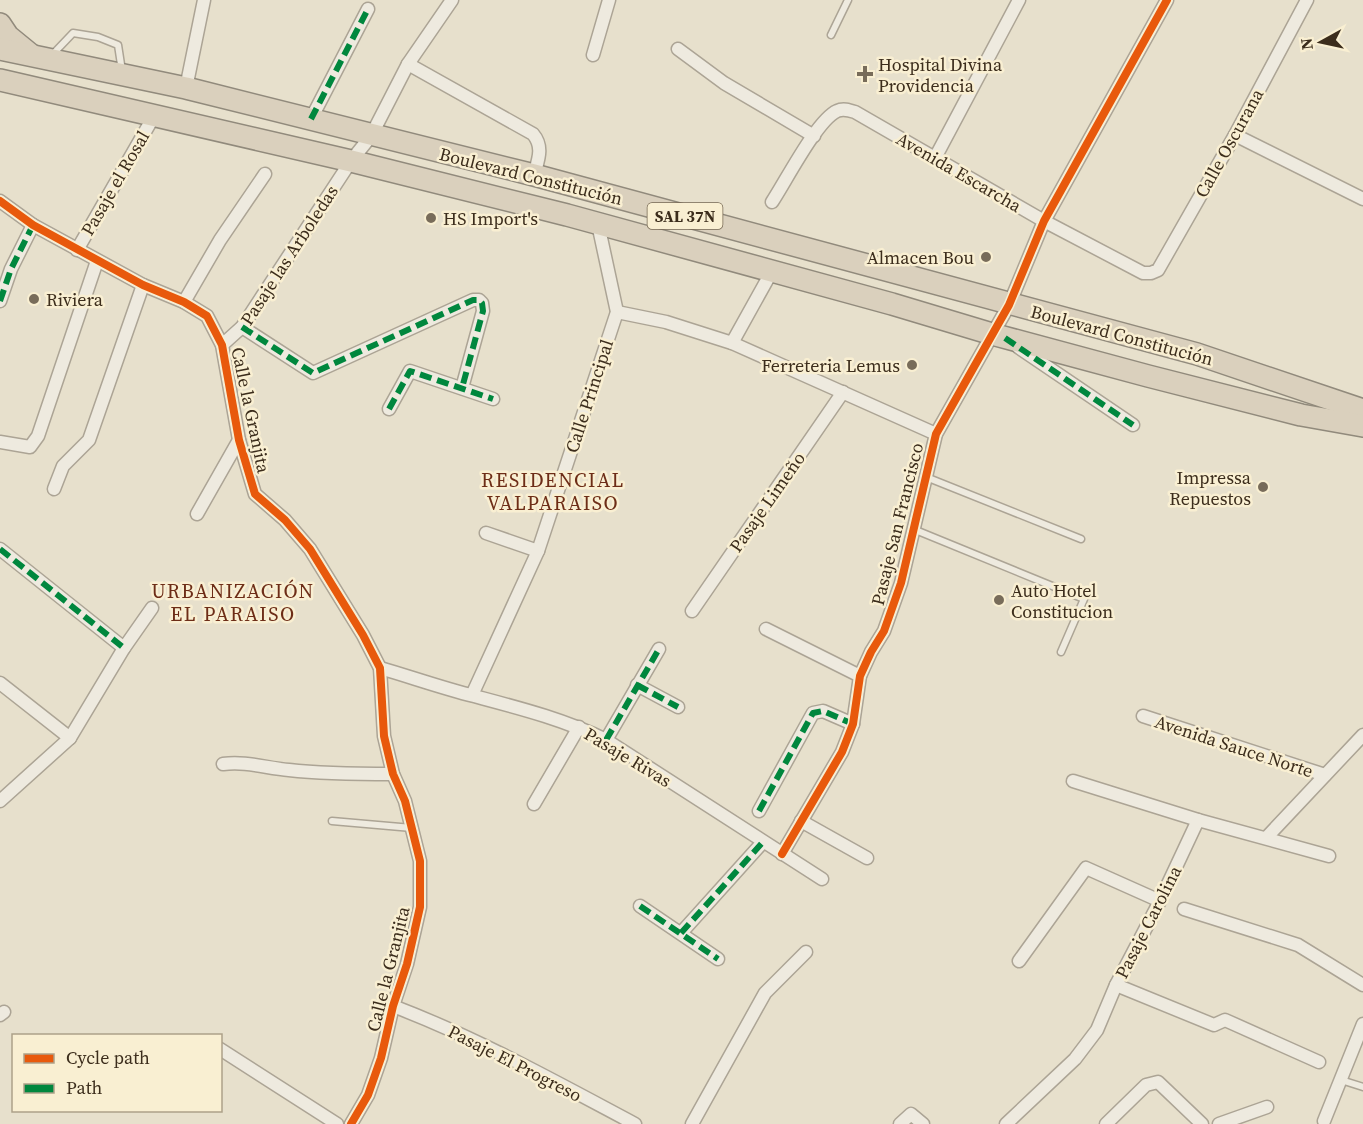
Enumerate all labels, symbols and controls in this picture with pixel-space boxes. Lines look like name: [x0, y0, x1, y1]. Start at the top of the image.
north arrow: [1291, 12, 1351, 72]
text: N: [1294, 36, 1318, 51]
place label: Hospital Divina Providencia: [878, 52, 1003, 98]
marker: Hospital Divina Providencia: [856, 65, 874, 83]
street label: Calle Oscurana: [1189, 83, 1270, 202]
street label: Pasaje el Rosal: [75, 126, 155, 240]
street label: Avenida Escarcha: [892, 126, 1027, 218]
street label: Boulevard Constitución: [437, 141, 625, 211]
street label: Pasaje las Arboledas: [234, 180, 344, 330]
road number: SAL 37N: [648, 203, 722, 229]
place label: HS Import's: [443, 206, 538, 231]
marker: HS Import's: [424, 211, 438, 225]
place label: Almacen Bou: [867, 245, 974, 270]
marker: Almacen Bou: [979, 250, 993, 264]
place label: Riviera: [46, 287, 104, 312]
marker: Riviera: [27, 292, 41, 306]
street label: Boulevard Constitución: [1028, 299, 1216, 371]
street label: Calle Principal: [559, 336, 619, 456]
street label: Calle la Granjita: [225, 345, 277, 476]
place label: Ferreteria Lemus: [761, 353, 900, 378]
marker: Ferreteria Lemus: [905, 358, 919, 372]
street label: Pasaje San Francisco: [865, 440, 929, 608]
street label: Pasaje Limeño: [723, 447, 811, 557]
place label: Impressa Repuestos: [1169, 465, 1252, 511]
district label: RESIDENCIAL VALPARAISO: [481, 466, 625, 517]
marker: Impressa Repuestos: [1256, 480, 1270, 494]
district label: URBANIZACIÓN EL PARAISO: [151, 577, 315, 628]
place label: Auto Hotel Constitucion: [1011, 578, 1113, 624]
marker: Auto Hotel Constitucion: [992, 593, 1006, 607]
street label: Avenida Sauce Norte: [1152, 709, 1316, 783]
street label: Pasaje Rivas: [580, 721, 676, 793]
street label: Pasaje Carolina: [1109, 861, 1188, 983]
street label: Calle la Granjita: [360, 903, 416, 1034]
street label: Pasaje El Progreso: [444, 1019, 586, 1108]
legend: [12, 1034, 222, 1112]
text: Cycle path: [66, 1045, 150, 1070]
text: Path: [66, 1075, 103, 1100]

